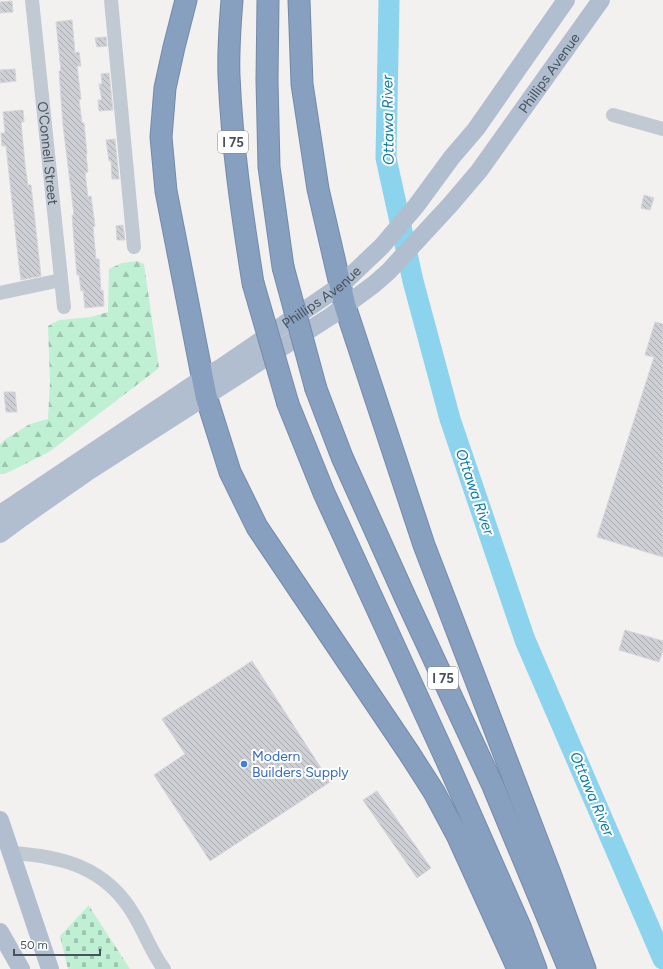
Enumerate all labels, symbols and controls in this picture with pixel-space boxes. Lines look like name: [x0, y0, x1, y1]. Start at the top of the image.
street label: Phillips Avenue: [515, 30, 584, 116]
water label: Ottawa River: [378, 74, 398, 165]
street label: O'Connell Street: [34, 101, 61, 206]
road number: I 75: [218, 131, 248, 153]
street label: Phillips Avenue: [279, 262, 365, 332]
water label: Ottawa River: [452, 447, 498, 538]
road number: I 75: [428, 667, 458, 689]
place label: Modern Builders Supply: [252, 748, 349, 781]
water label: Ottawa River: [566, 749, 618, 840]
marker: Modern Builders Supply: [239, 759, 249, 769]
scale bar: [14, 931, 100, 957]
text: 50 m: [20, 938, 48, 952]

